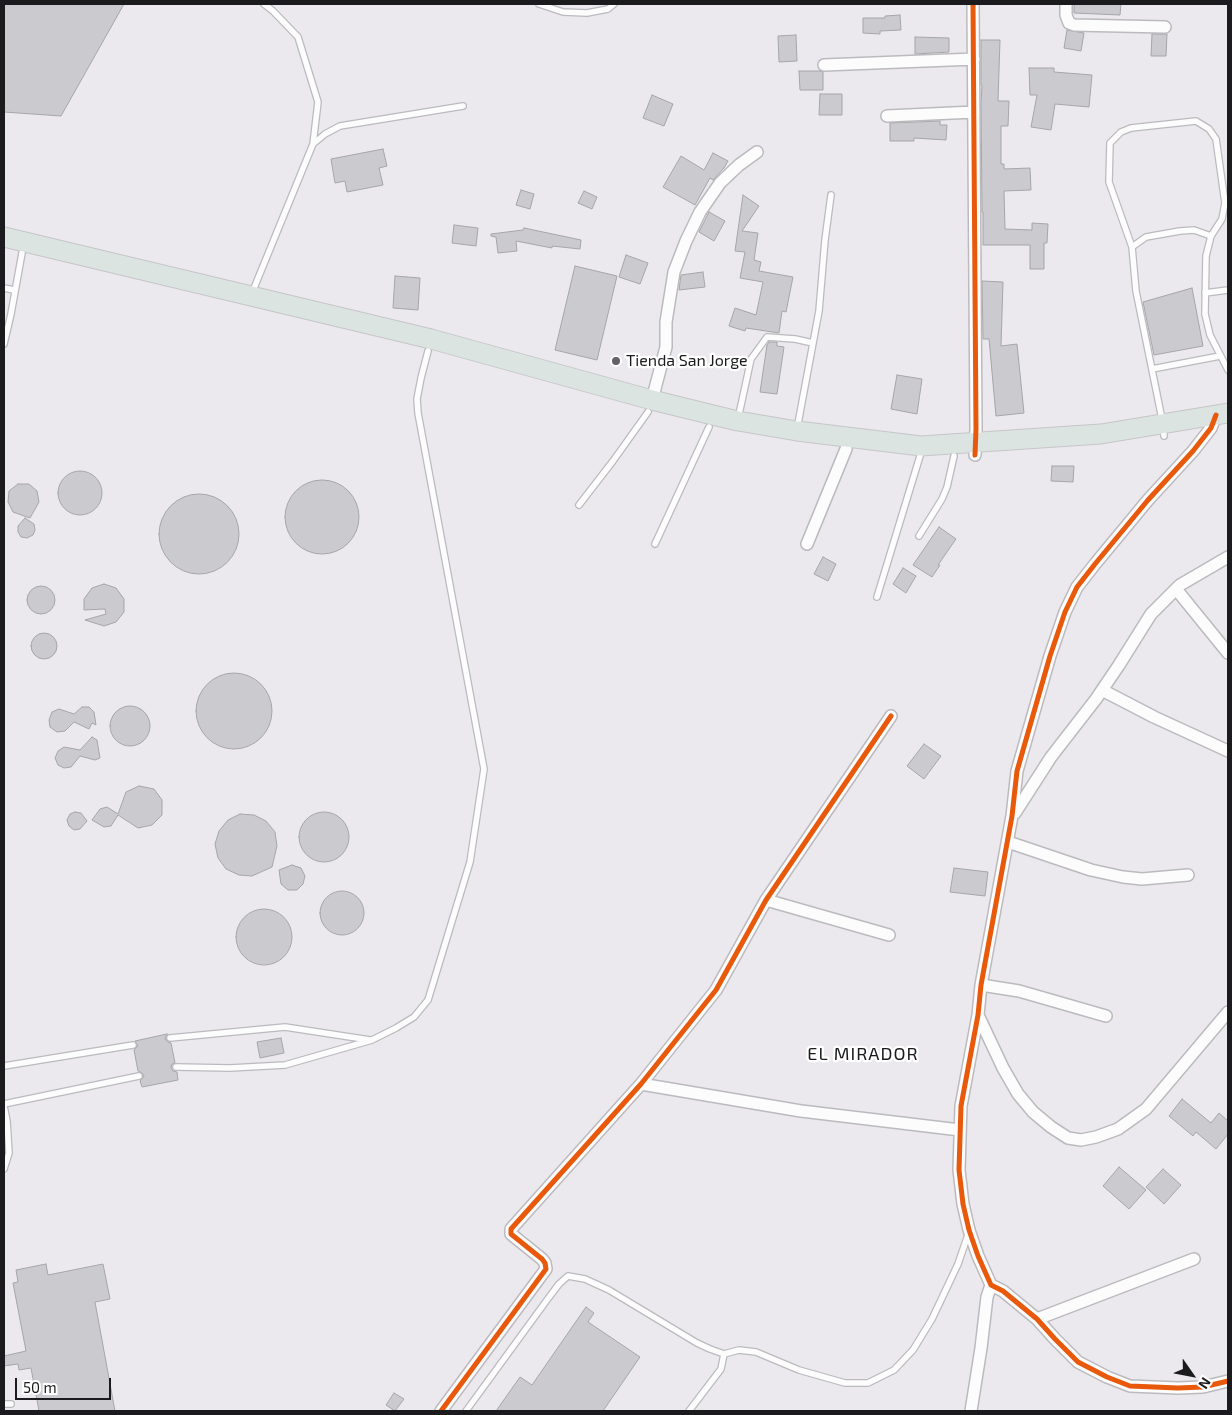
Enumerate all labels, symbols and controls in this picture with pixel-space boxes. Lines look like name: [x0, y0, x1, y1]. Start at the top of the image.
place label: Tienda San Jorge: [626, 351, 748, 371]
marker: Tienda San Jorge: [610, 355, 622, 367]
district label: EL MIRADOR: [806, 1043, 920, 1065]
north arrow: [1167, 1350, 1217, 1400]
scale bar: [18, 1368, 114, 1400]
text: N: [1195, 1375, 1215, 1392]
text: 50 m: [23, 1378, 57, 1396]

